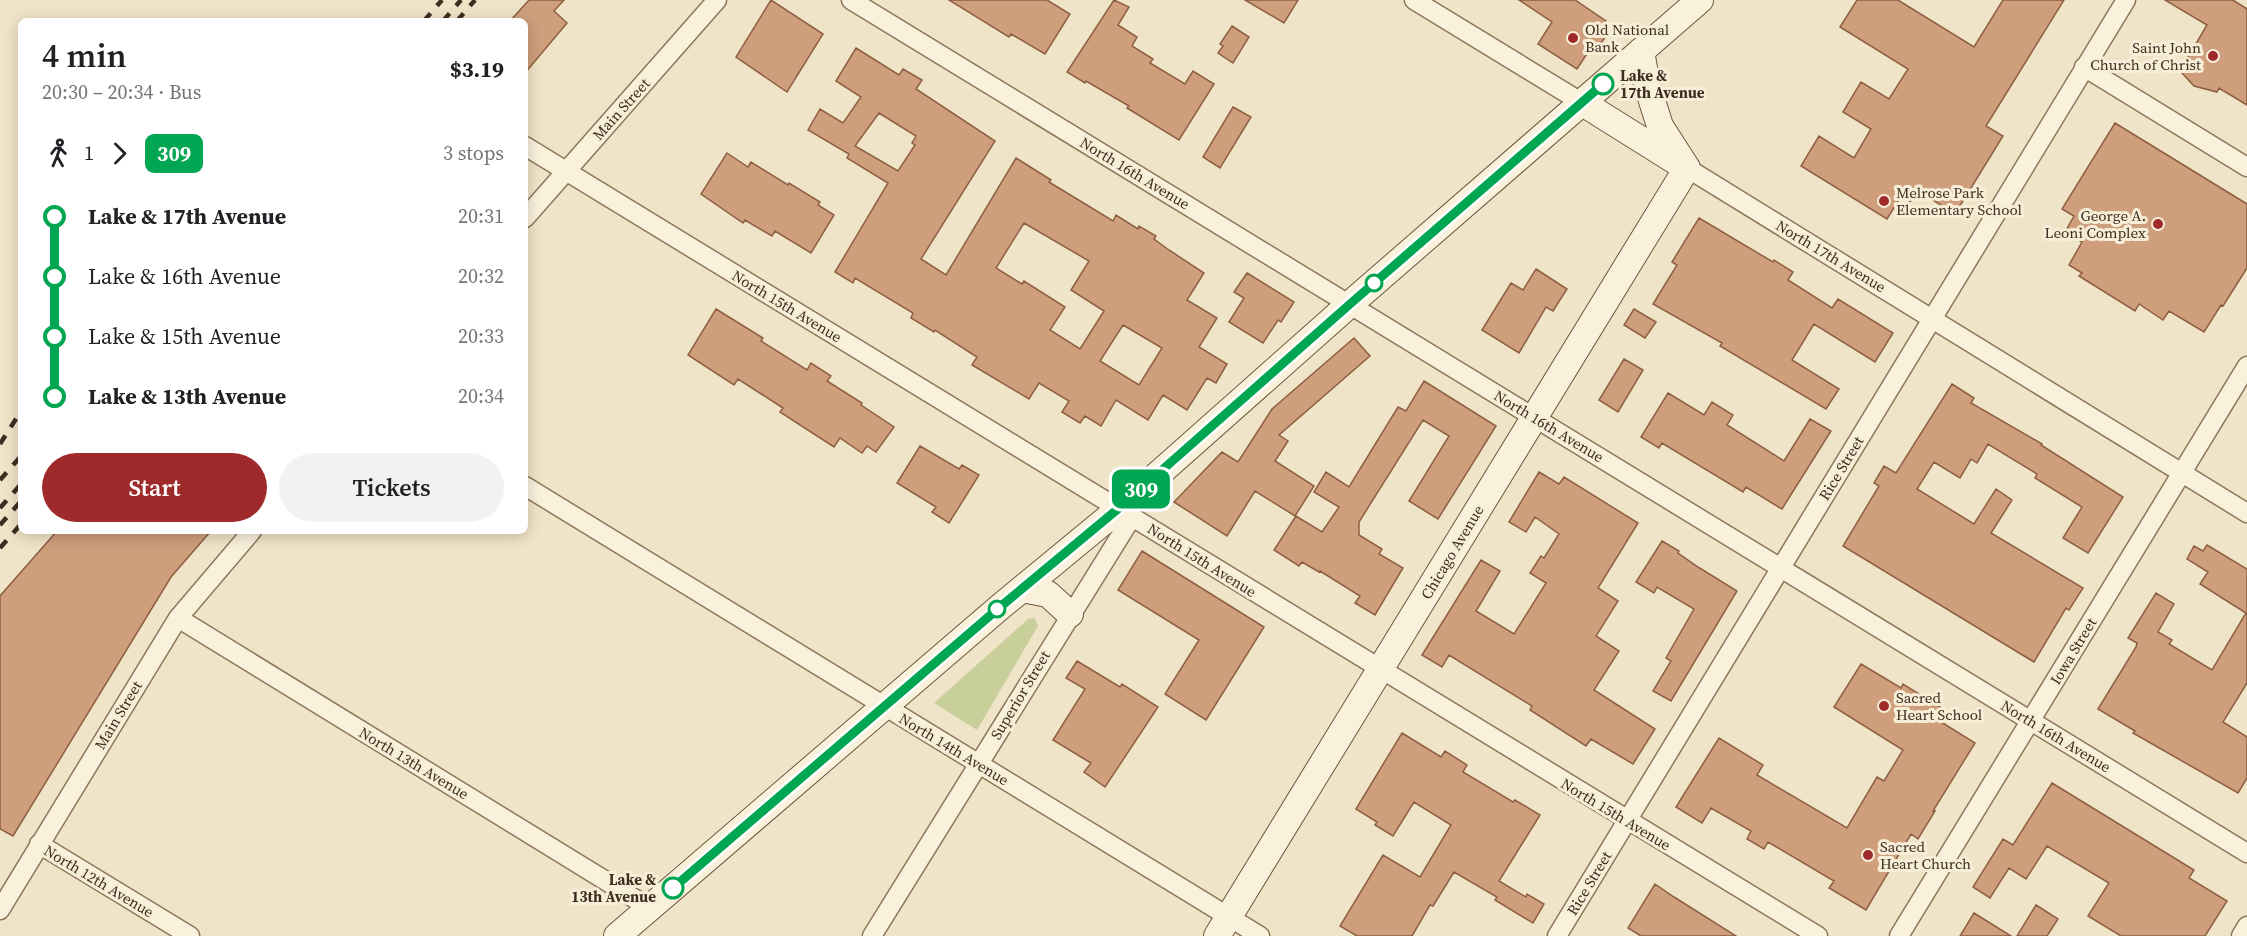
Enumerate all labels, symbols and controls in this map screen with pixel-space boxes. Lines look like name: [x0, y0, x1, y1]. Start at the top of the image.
place label: Old National Bank: [1585, 19, 1670, 57]
marker: Old National Bank: [1566, 31, 1580, 45]
text: 4 min: [42, 33, 127, 78]
place label: Saint John Church of Christ: [2090, 37, 2201, 75]
marker: Saint John Church of Christ: [2206, 49, 2220, 63]
text: $3.19: [450, 54, 504, 84]
place label: Lake & 17th Avenue: [1620, 65, 1705, 103]
street label: Main Street: [588, 73, 655, 145]
marker: Lake & 17th Avenue: [1592, 73, 1614, 95]
text: 20:30 – 20:34 · Bus: [42, 78, 201, 106]
street label: North 16th Avenue: [1076, 132, 1194, 214]
icon: walk: [42, 137, 75, 170]
icon: forward: [103, 137, 136, 170]
text: 1: [84, 139, 94, 167]
text: 309: [157, 139, 191, 168]
text: 3 stops: [443, 139, 504, 167]
place label: Melrose Park Elementary School: [1896, 182, 2023, 220]
marker: Melrose Park Elementary School: [1877, 194, 1891, 208]
text: Lake & 17th Avenue: [88, 201, 286, 231]
text: 20:31: [458, 202, 504, 230]
place label: George A. Leoni Complex: [2045, 205, 2146, 243]
street label: North 17th Avenue: [1772, 215, 1890, 297]
marker: George A. Leoni Complex: [2151, 217, 2165, 231]
text: Lake & 16th Avenue: [88, 261, 281, 291]
text: 20:32: [458, 262, 504, 290]
street label: North 15th Avenue: [728, 265, 846, 347]
unlabelled marker: [1365, 274, 1383, 292]
text: Lake & 15th Avenue: [88, 321, 281, 351]
text: 20:33: [458, 322, 504, 350]
text: Lake & 13th Avenue: [88, 381, 286, 411]
text: 20:34: [458, 382, 504, 410]
street label: North 16th Avenue: [1490, 385, 1608, 467]
street label: Rice Street: [1814, 432, 1868, 504]
button: Start: [42, 453, 267, 522]
button: Tickets: [279, 453, 504, 522]
line badge: 309: [1106, 470, 1176, 508]
text: 309: [1124, 475, 1158, 504]
street label: Chicago Avenue: [1416, 501, 1489, 603]
street label: North 15th Avenue: [1144, 518, 1261, 602]
unlabelled marker: [988, 600, 1006, 618]
street label: Iowa Street: [2045, 614, 2101, 688]
street label: Superior Street: [985, 647, 1055, 743]
street label: Main Street: [89, 677, 147, 753]
place label: Sacred Heart School: [1896, 687, 1983, 725]
street label: North 16th Avenue: [1997, 695, 2115, 777]
marker: Sacred Heart School: [1877, 699, 1891, 713]
street label: North 14th Avenue: [895, 708, 1013, 790]
street label: North 13th Avenue: [355, 722, 473, 804]
street label: North 15th Avenue: [1557, 773, 1675, 855]
place label: Sacred Heart Church: [1880, 836, 1971, 874]
street label: North 12th Avenue: [40, 840, 158, 922]
street label: Rice Street: [1562, 847, 1616, 919]
marker: Sacred Heart Church: [1861, 848, 1875, 862]
place label: Lake & 13th Avenue: [571, 869, 656, 907]
marker: Lake & 13th Avenue: [662, 877, 684, 899]

